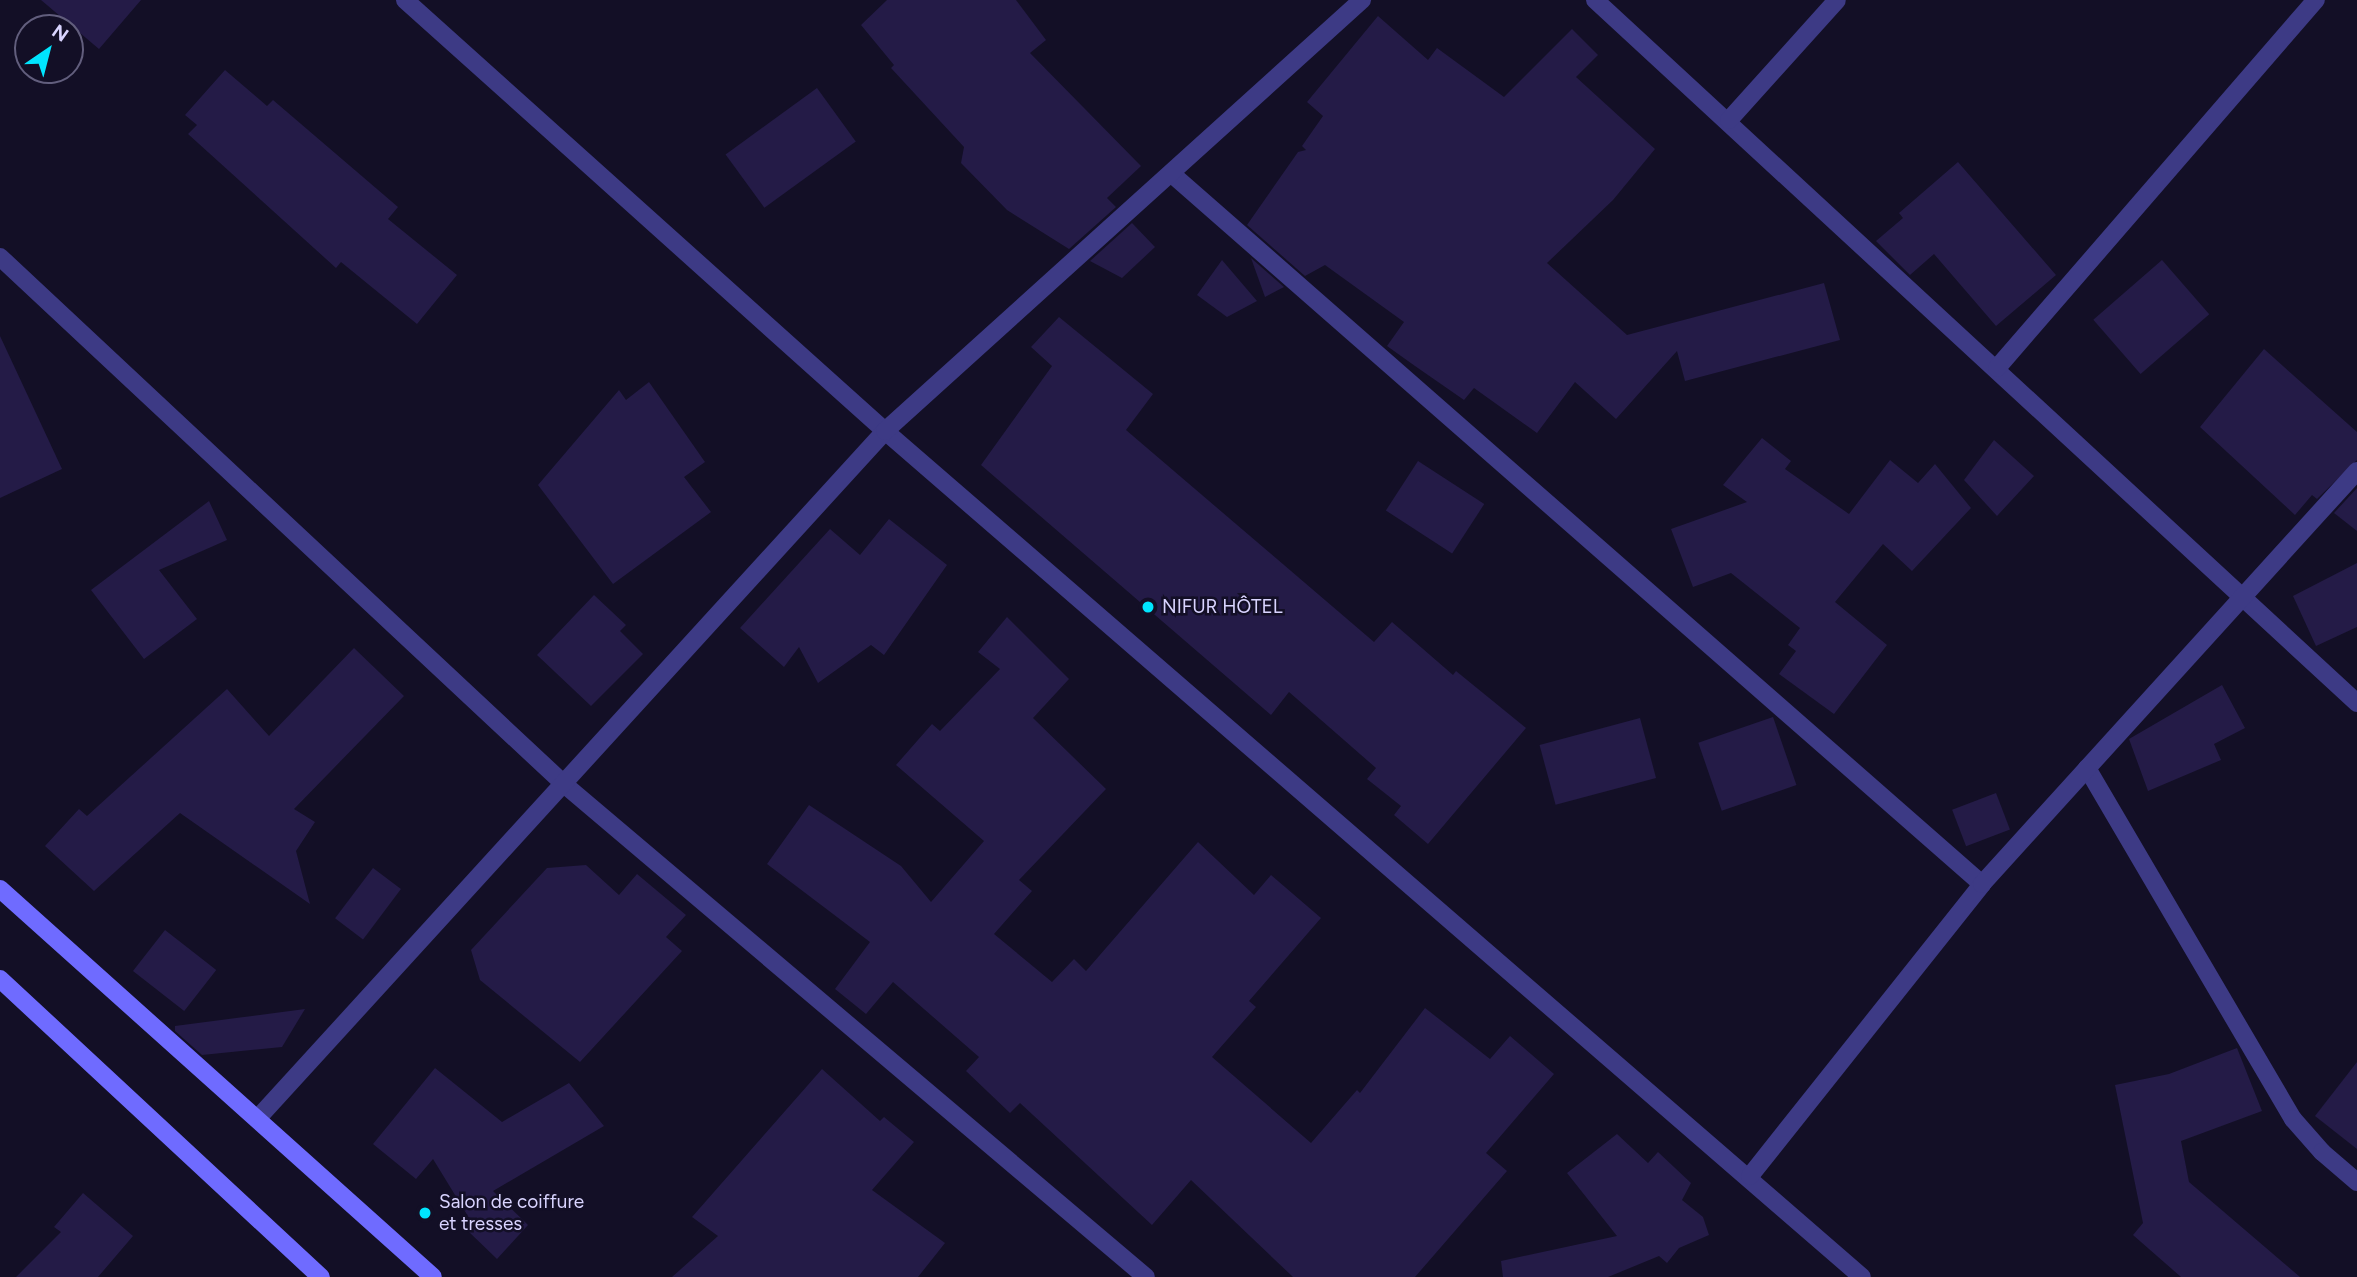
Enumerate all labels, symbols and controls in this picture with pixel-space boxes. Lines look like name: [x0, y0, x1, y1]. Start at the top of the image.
north arrow: [14, 14, 84, 84]
text: N: [48, 19, 73, 47]
place label: NIFUR HÔTEL: [1162, 596, 1283, 618]
marker: NIFUR HÔTEL: [1140, 599, 1156, 615]
place label: Salon de coiffure et tresses: [439, 1191, 584, 1235]
marker: Salon de coiffure et tresses: [417, 1205, 433, 1221]

